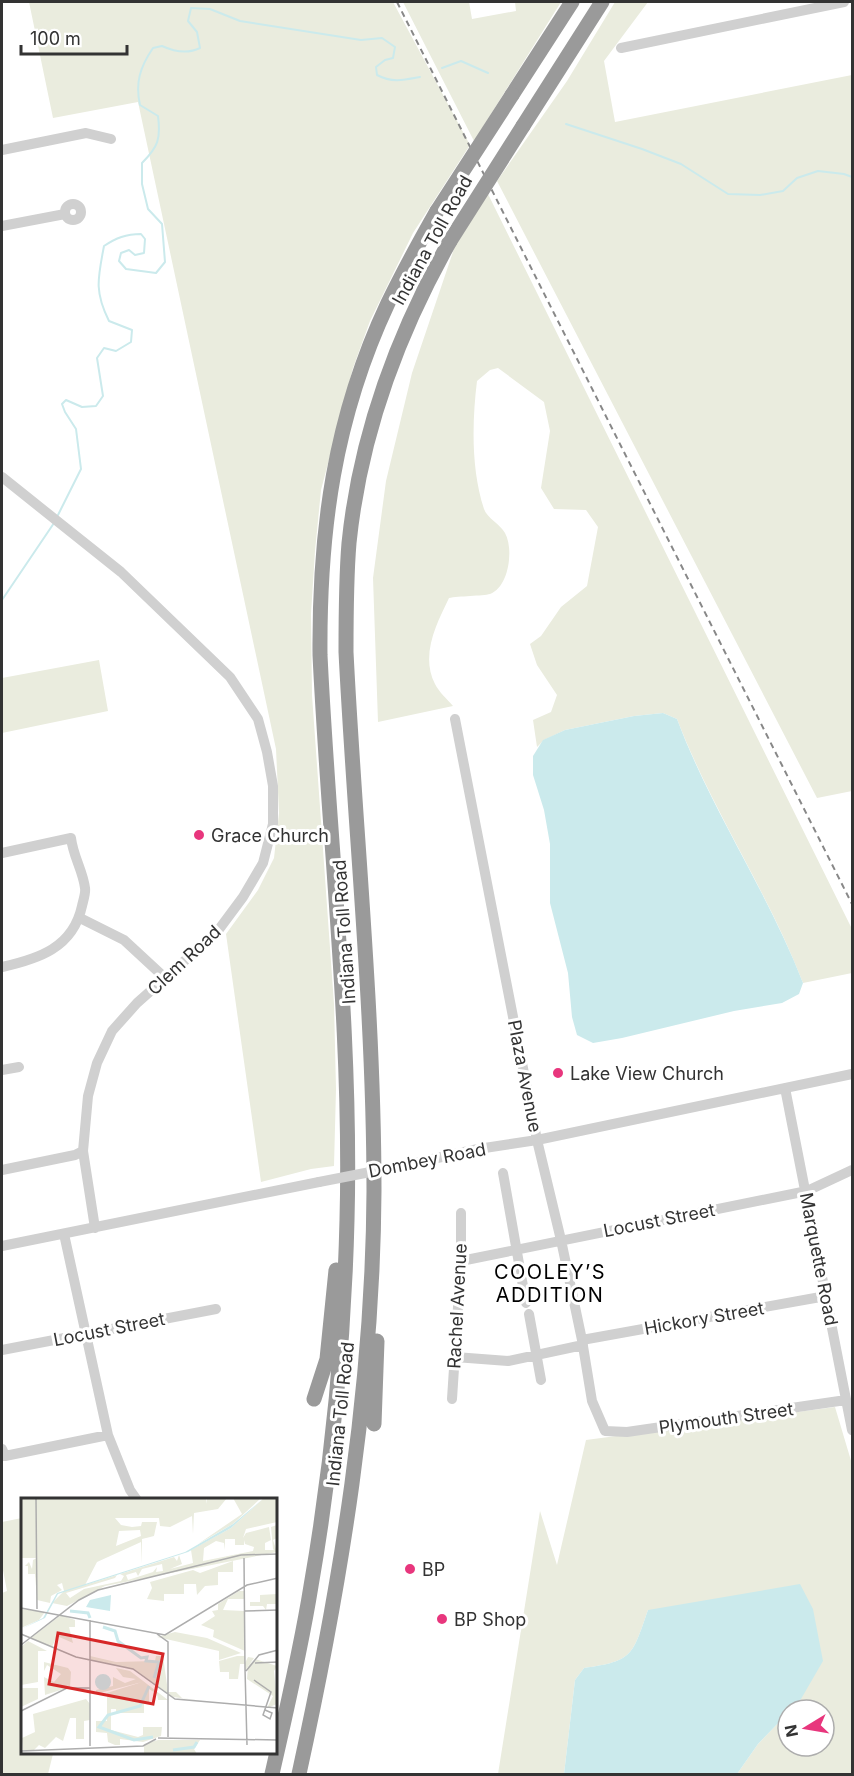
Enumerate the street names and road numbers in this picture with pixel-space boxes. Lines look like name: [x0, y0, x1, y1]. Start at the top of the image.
street label: Indiana Toll Road: [388, 172, 476, 308]
street label: Indiana Toll Road: [328, 859, 360, 1005]
street label: Clem Road: [143, 921, 225, 999]
street label: Plaza Avenue: [504, 1018, 546, 1134]
street label: Dombey Road: [366, 1138, 488, 1182]
street label: Marquette Road: [796, 1191, 842, 1327]
street label: Locust Street: [601, 1199, 717, 1241]
street label: Rachel Avenue: [443, 1243, 471, 1369]
street label: Hickory Street: [642, 1297, 766, 1339]
street label: Locust Street: [51, 1308, 167, 1350]
street label: Indiana Toll Road: [322, 1341, 358, 1487]
street label: Plymouth Street: [657, 1398, 795, 1438]

